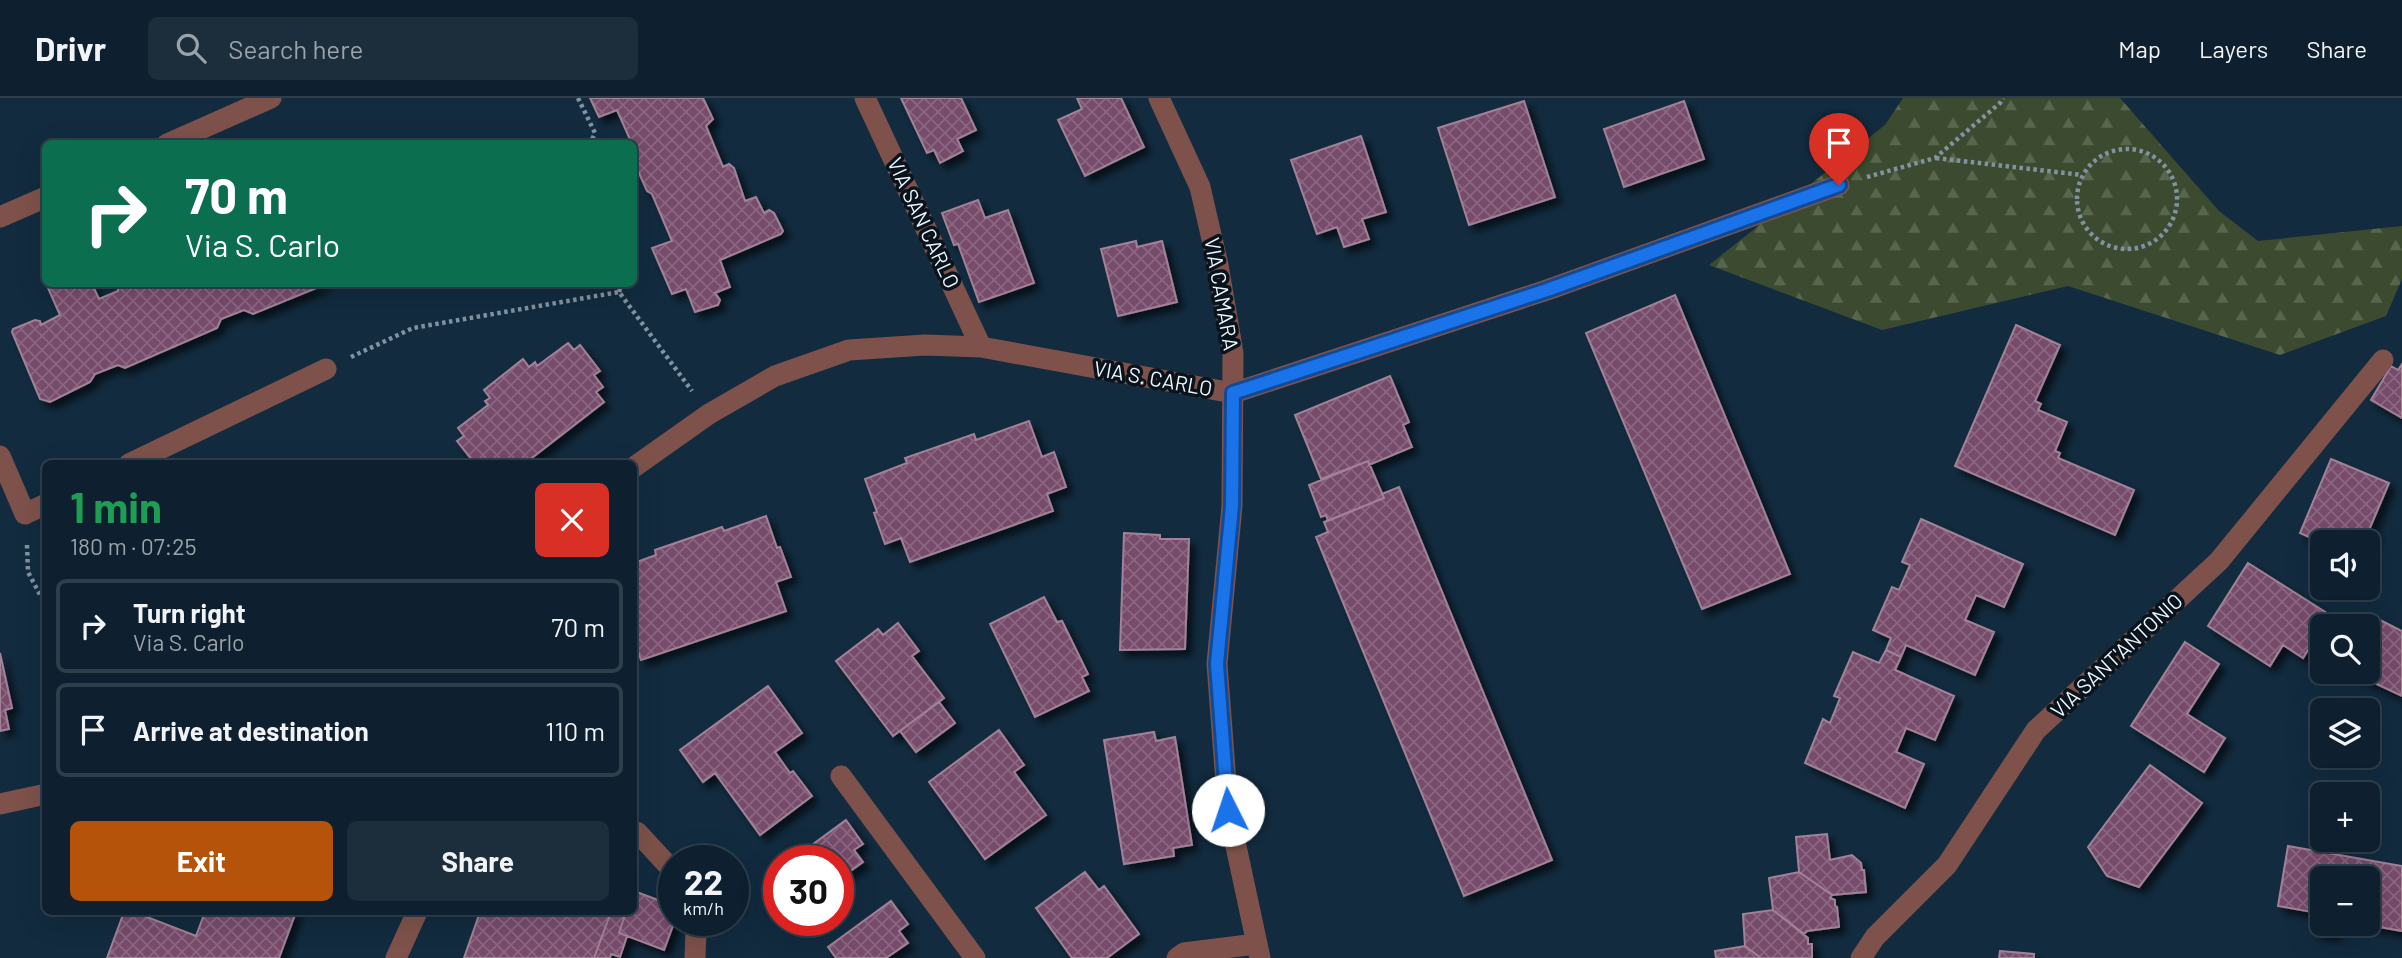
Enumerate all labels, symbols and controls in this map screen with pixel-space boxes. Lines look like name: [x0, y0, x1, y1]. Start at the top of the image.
search box: [148, 17, 638, 80]
text: Drivr: [35, 28, 106, 68]
icon: search: [172, 29, 210, 67]
text: Search here: [228, 33, 363, 64]
text: Map: [2118, 34, 2161, 63]
text: Layers: [2199, 34, 2268, 63]
text: Share: [2306, 34, 2367, 63]
pin: [1809, 113, 1869, 185]
icon: arrive: [1820, 124, 1858, 162]
street label: VIA SAN CARLO: [883, 153, 966, 292]
text: 70 m: [185, 165, 288, 224]
icon: right: [70, 168, 161, 259]
text: Via S. Carlo: [185, 225, 340, 263]
street label: VIA CAMARA: [1200, 235, 1245, 352]
street label: VIA S. CARLO: [1092, 355, 1215, 400]
text: 1 min: [70, 481, 162, 531]
button: close: [535, 483, 609, 557]
map controls: [2310, 530, 2380, 936]
button: sound: [2310, 530, 2380, 600]
text: 180 m · 07:25: [70, 532, 197, 560]
street label: VIA SANT'ANTONIO: [2045, 587, 2187, 722]
text: Turn right: [133, 597, 246, 628]
icon: right: [74, 607, 112, 645]
text: 70 m: [551, 611, 605, 642]
button: search: [2310, 614, 2380, 684]
text: Via S. Carlo: [133, 628, 245, 656]
button: layers: [2310, 698, 2380, 768]
icon: arrive: [74, 711, 112, 749]
text: Arrive at destination: [133, 715, 369, 746]
text: 110 m: [545, 715, 605, 746]
position arrow: [1191, 773, 1265, 847]
button: +: [2310, 782, 2380, 852]
button: Exit: [70, 821, 333, 901]
button: Share: [347, 821, 609, 901]
speed limit sign: 30: [763, 845, 854, 936]
text: 22: [684, 860, 723, 902]
button: −: [2310, 866, 2380, 936]
text: km/h: [683, 897, 724, 919]

